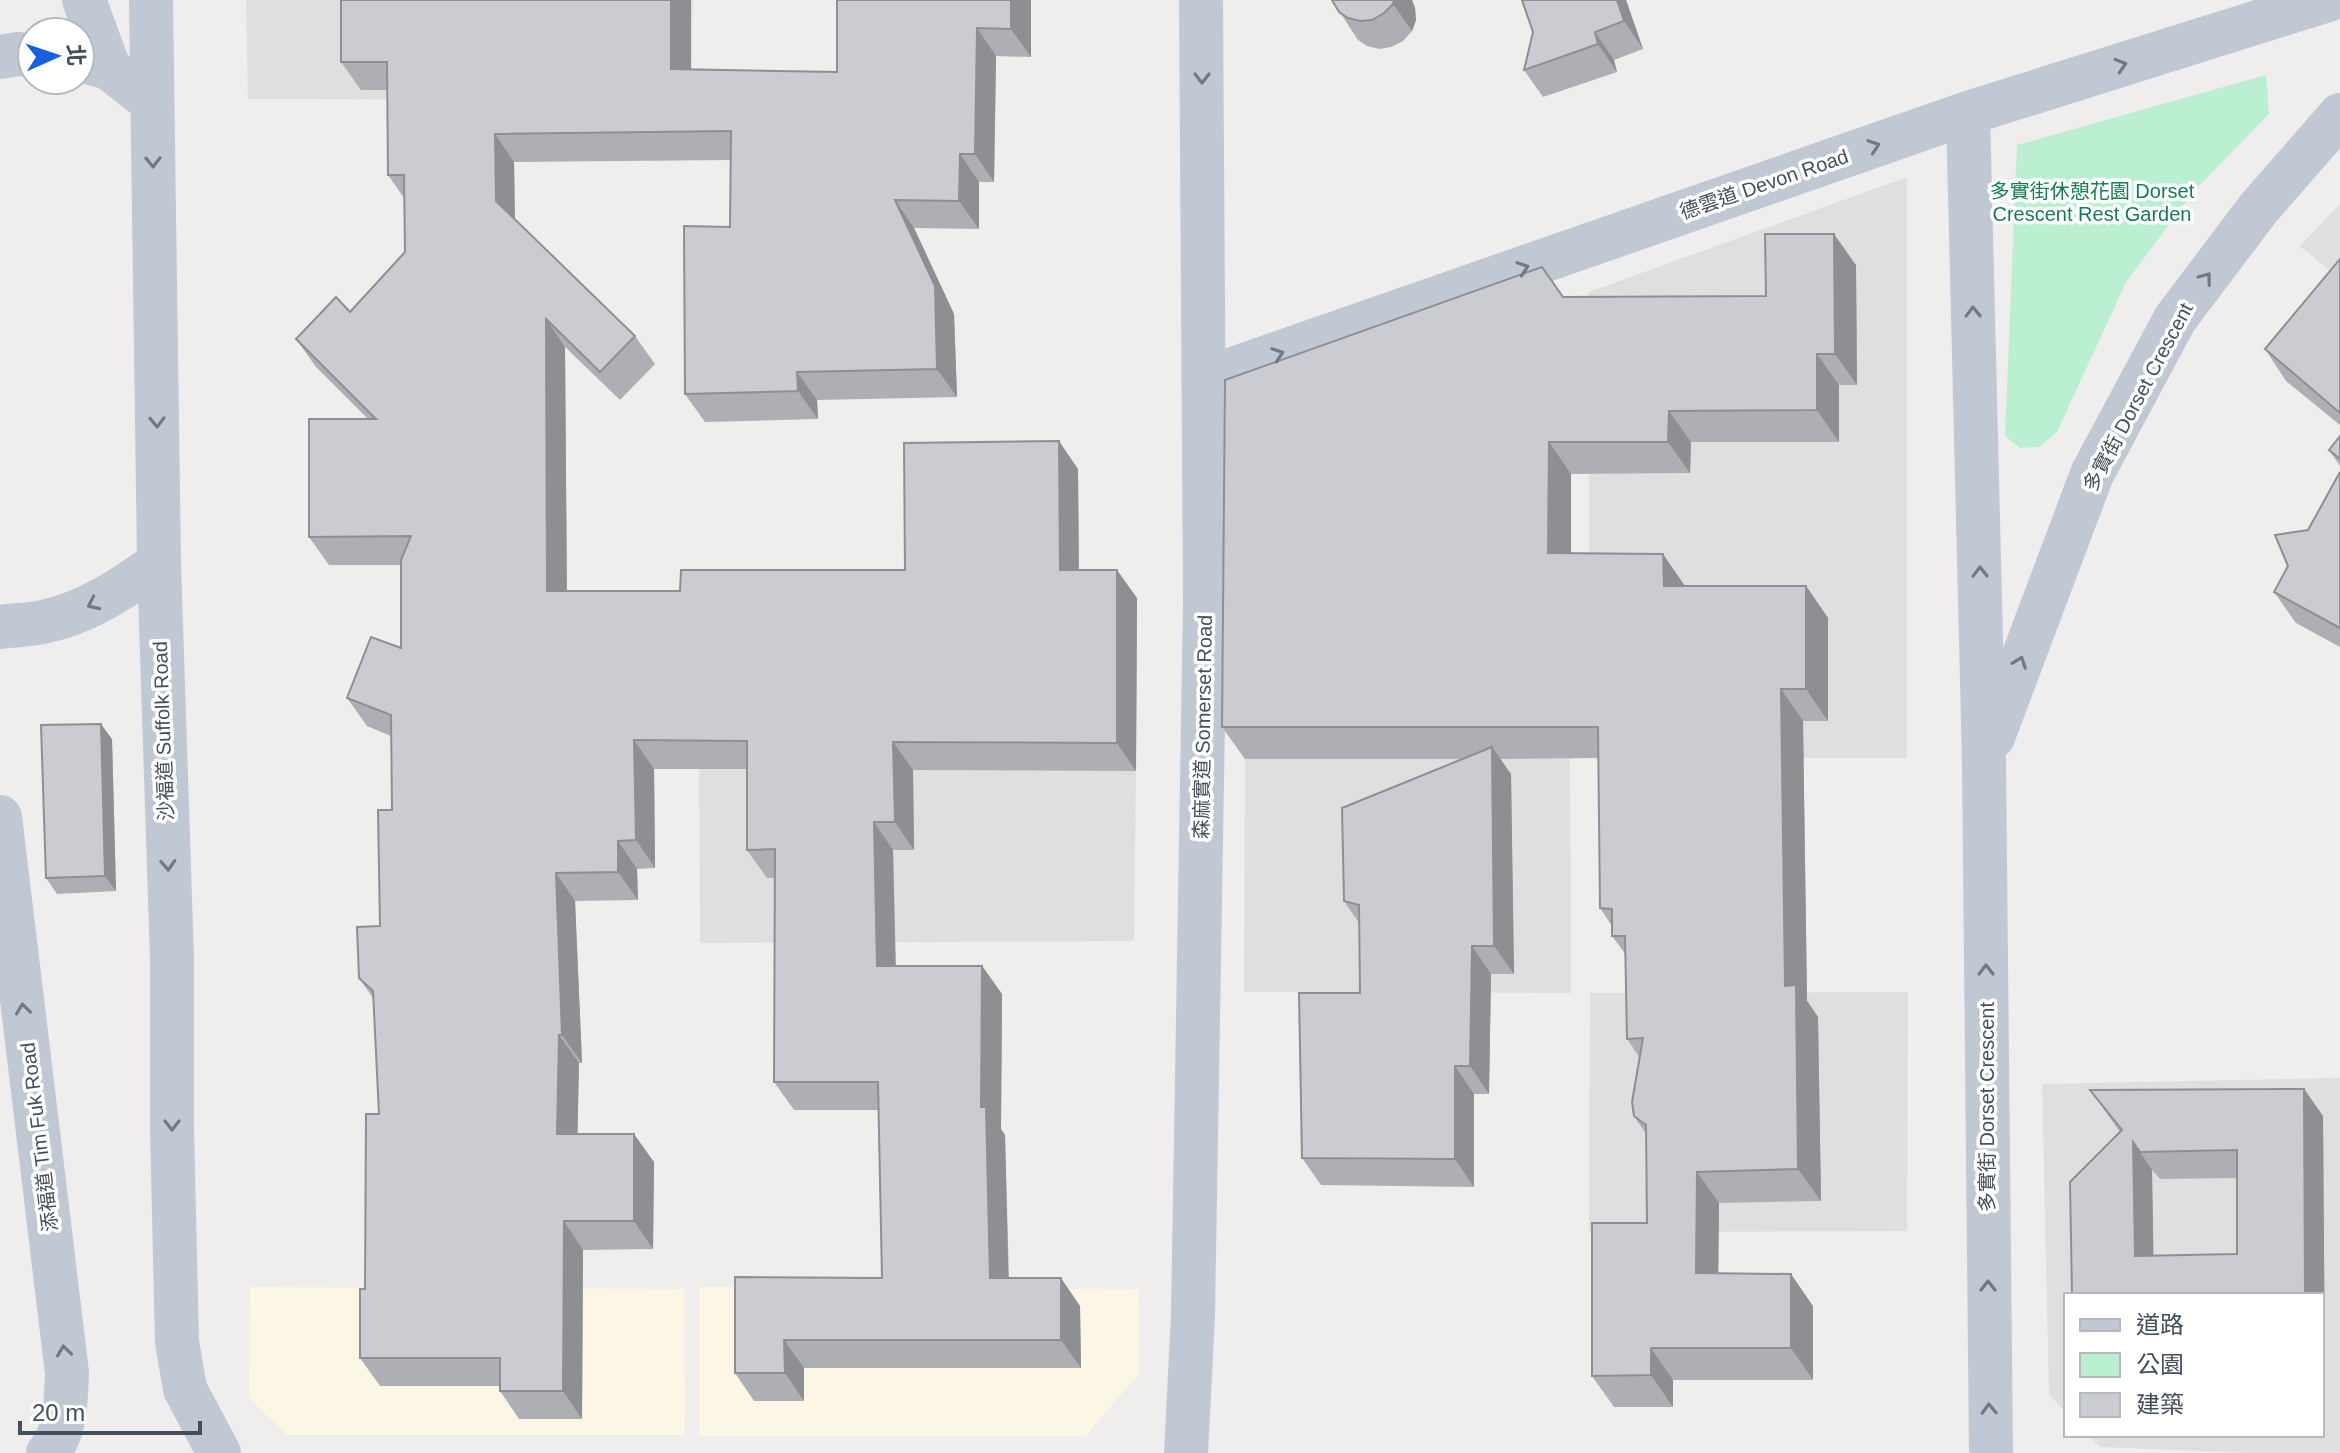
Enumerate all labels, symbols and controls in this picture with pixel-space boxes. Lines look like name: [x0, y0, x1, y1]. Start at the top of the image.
north arrow: [16, 16, 96, 96]
text: 北: [62, 43, 89, 67]
one-way arrow: [2114, 58, 2128, 74]
one-way arrow: [1193, 72, 1211, 85]
one-way arrow: [1866, 139, 1880, 155]
street label: 德雲道 Devon Road: [1677, 145, 1851, 223]
one-way arrow: [144, 156, 162, 169]
park label: 多實街休憩花園 Dorset Crescent Rest Garden: [1990, 180, 2195, 225]
one-way arrow: [1515, 262, 1529, 278]
one-way arrow: [2196, 273, 2210, 287]
street label: 多實街 Dorset Crescent: [2079, 299, 2197, 495]
one-way arrow: [1965, 305, 1982, 318]
one-way arrow: [1270, 348, 1284, 364]
one-way arrow: [148, 416, 165, 429]
one-way arrow: [1971, 565, 1988, 578]
one-way arrow: [86, 594, 101, 610]
street label: 森麻實道 Somerset Road: [1190, 615, 1216, 839]
street label: 沙福道 Suffolk Road: [149, 641, 177, 821]
one-way arrow: [2011, 656, 2027, 670]
one-way arrow: [159, 859, 176, 872]
one-way arrow: [1977, 963, 1995, 976]
street label: 多實街 Dorset Crescent: [1976, 1002, 1998, 1212]
one-way arrow: [15, 1003, 32, 1016]
street label: 添福道 Tim Fuk Road: [16, 1041, 62, 1233]
one-way arrow: [163, 1119, 181, 1132]
one-way arrow: [1979, 1279, 1997, 1292]
legend: [2064, 1293, 2324, 1437]
text: 道路: [2136, 1311, 2184, 1338]
one-way arrow: [56, 1344, 73, 1357]
text: 公園: [2136, 1351, 2184, 1378]
scale bar: [20, 1385, 200, 1435]
text: 建築: [2136, 1391, 2184, 1418]
text: 20 m: [32, 1399, 85, 1426]
one-way arrow: [1980, 1402, 1997, 1415]

